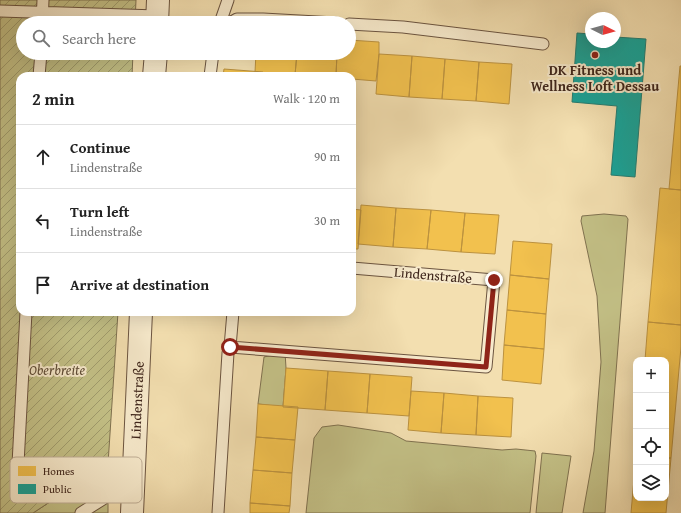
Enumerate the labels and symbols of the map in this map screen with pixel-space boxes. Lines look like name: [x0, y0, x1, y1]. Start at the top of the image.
north arrow: [585, 12, 621, 48]
marker: DK Fitness und Wellness Loft Dessau: [590, 50, 600, 60]
place label: DK Fitness und Wellness Loft Dessau: [531, 60, 659, 96]
street label: Lindenstraße: [393, 262, 473, 288]
route end: [485, 271, 503, 289]
route start: [221, 338, 239, 356]
park label: Oberbreite: [29, 360, 85, 380]
street label: Lindenstraße: [125, 360, 149, 440]
legend: [10, 457, 142, 503]
text: Homes: [43, 463, 74, 479]
text: Public: [43, 481, 72, 497]

